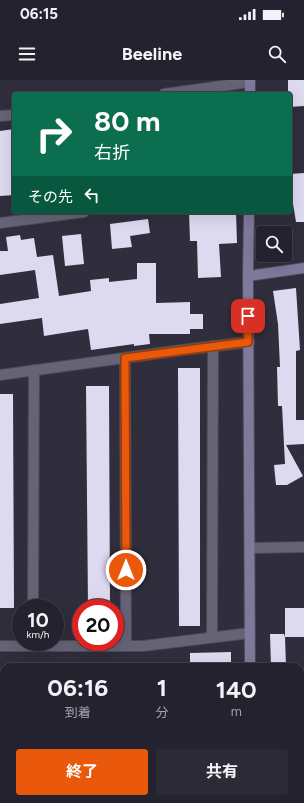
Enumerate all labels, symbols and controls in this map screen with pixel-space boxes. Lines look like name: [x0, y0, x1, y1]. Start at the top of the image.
text: 06:15: [20, 5, 58, 23]
icon: menu: [16, 43, 38, 65]
text: Beeline: [122, 43, 182, 65]
icon: search: [266, 43, 288, 65]
text: 80 m: [94, 104, 160, 138]
icon: right: [28, 108, 80, 160]
text: 右折: [94, 142, 130, 164]
icon: left: [81, 184, 103, 206]
text: その先: [28, 188, 73, 206]
map controls: [256, 226, 292, 262]
button: search: [256, 226, 292, 262]
pin: [231, 299, 265, 333]
icon: arrive: [237, 305, 259, 327]
position arrow: [105, 549, 147, 591]
speed limit sign: 20: [72, 599, 124, 651]
text: 10: [27, 608, 49, 632]
text: km/h: [27, 628, 49, 641]
text: 06:16: [47, 673, 108, 702]
text: 1: [157, 673, 167, 702]
text: 140: [216, 675, 257, 704]
text: m: [231, 704, 242, 719]
text: 到着: [65, 705, 91, 720]
text: 分: [155, 705, 168, 720]
button: 終了: [16, 749, 148, 795]
button: 共有: [156, 749, 288, 795]

